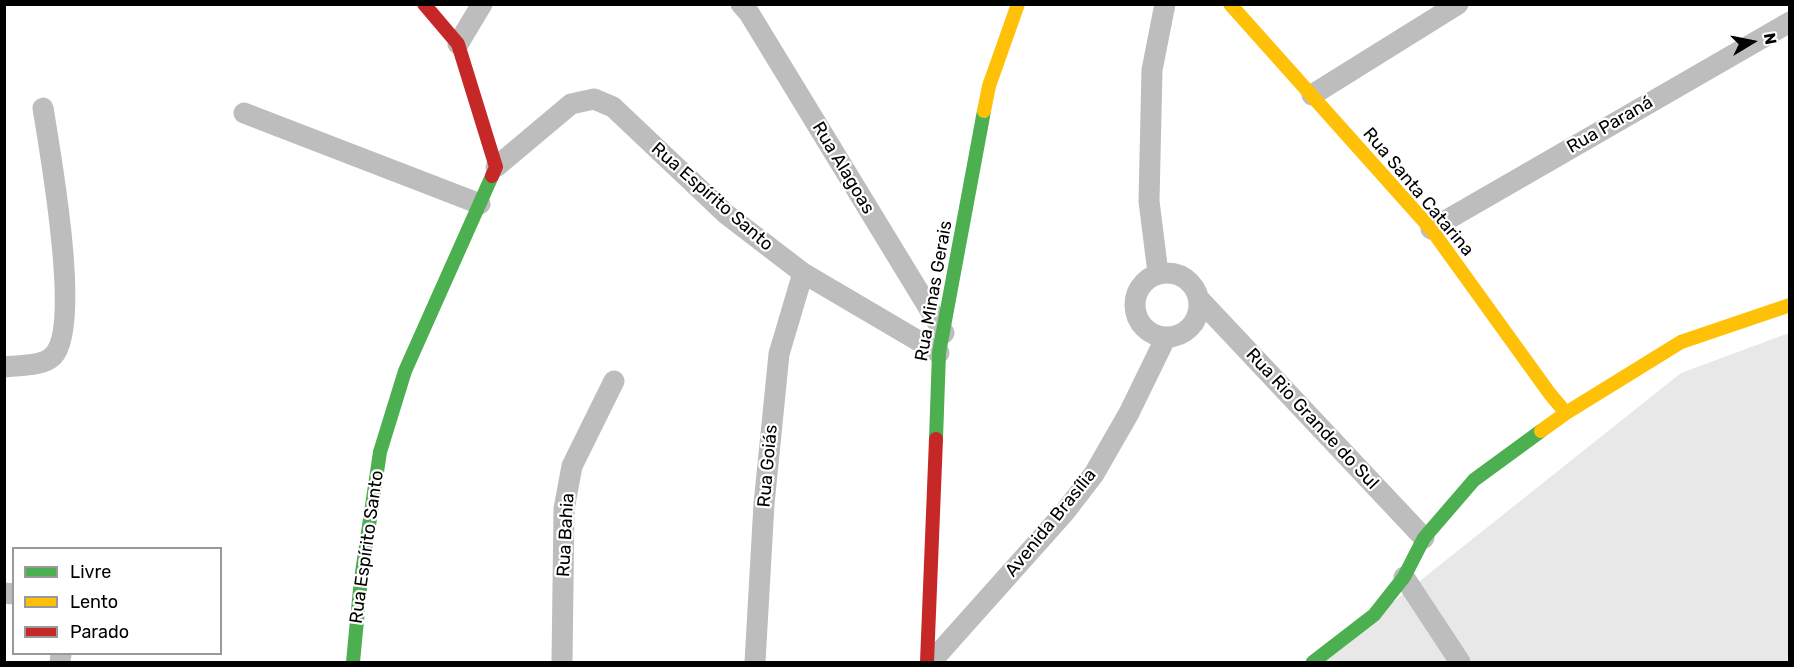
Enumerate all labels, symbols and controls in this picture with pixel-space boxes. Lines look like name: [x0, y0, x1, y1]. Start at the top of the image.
north arrow: [1722, 12, 1782, 72]
text: N: [1760, 31, 1781, 46]
street label: Rua Paraná: [1563, 92, 1657, 158]
street label: Rua Alagoas: [807, 118, 879, 218]
street label: Rua Santa Catarina: [1358, 123, 1478, 261]
street label: Rua Espírito Santo: [647, 138, 777, 256]
street label: Rua Minas Gerais: [911, 219, 957, 363]
street label: Rua Rio Grande do Sul: [1241, 344, 1383, 494]
street label: Rua Goiás: [754, 424, 782, 508]
street label: Avenida Brasília: [1001, 465, 1101, 581]
street label: Rua Espírito Santo: [346, 469, 388, 625]
street label: Rua Bahia: [553, 492, 579, 578]
legend: [12, 547, 222, 655]
text: Livre: [70, 561, 111, 583]
text: Lento: [70, 591, 118, 613]
text: Parado: [70, 621, 129, 643]

